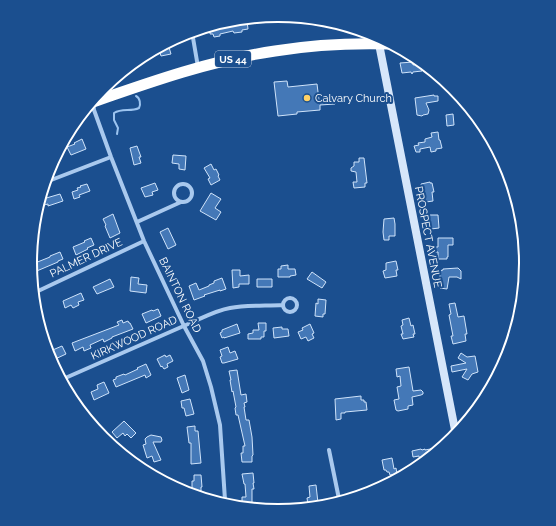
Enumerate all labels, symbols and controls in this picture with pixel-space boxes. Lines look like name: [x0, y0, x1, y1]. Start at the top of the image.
road number: US 44: [215, 51, 251, 67]
place label: Calvary Church: [315, 92, 392, 105]
marker: Calvary Church: [302, 93, 312, 103]
street label: PROSPECT AVENUE: [412, 185, 444, 289]
street label: PALMER DRIVE: [48, 235, 125, 280]
street label: BAINTON ROAD: [156, 255, 204, 335]
street label: KIRKWOOD ROAD: [89, 313, 179, 363]

